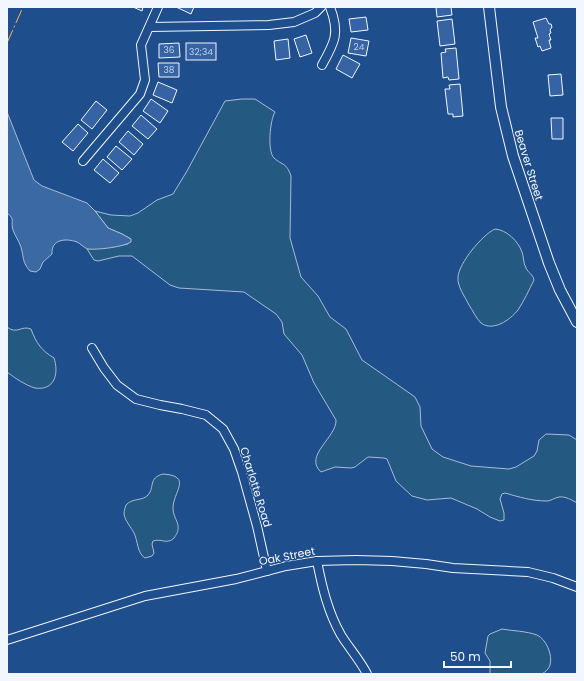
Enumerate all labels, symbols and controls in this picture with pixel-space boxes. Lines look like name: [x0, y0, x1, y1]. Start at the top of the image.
house number: 24: [354, 41, 365, 53]
house number: 36: [163, 44, 175, 56]
house number: 32;34: [189, 46, 213, 58]
house number: 38: [164, 64, 175, 76]
street label: Beaver Street: [511, 128, 547, 202]
street label: Charlotte Road: [236, 445, 276, 529]
street label: Oak Street: [258, 543, 316, 569]
scale bar: [444, 643, 511, 669]
text: 50 m: [450, 648, 481, 665]

